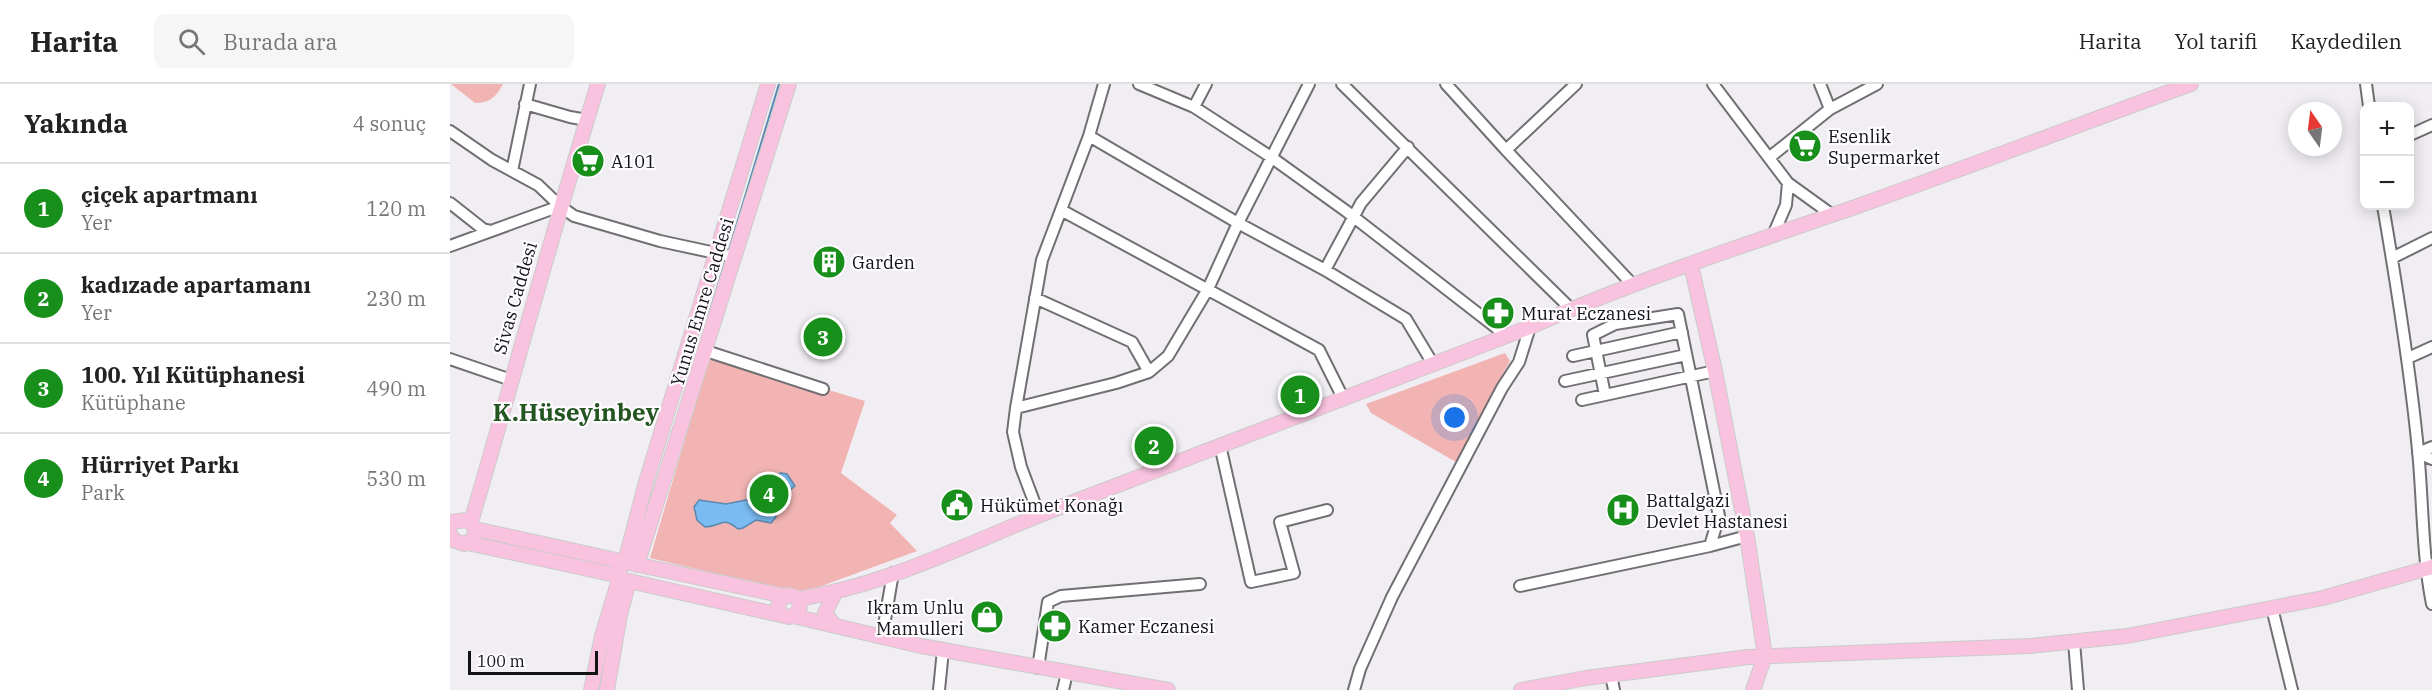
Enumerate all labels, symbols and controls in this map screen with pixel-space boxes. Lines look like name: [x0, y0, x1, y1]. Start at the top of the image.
search box: [154, 14, 574, 68]
text: Harita: [30, 23, 118, 60]
icon: search: [175, 25, 208, 58]
text: Burada ara: [223, 27, 338, 56]
text: Harita: [2079, 27, 2142, 55]
text: Yol tarifi: [2175, 27, 2258, 55]
text: Kaydedilen: [2291, 27, 2402, 55]
north arrow: [2288, 102, 2342, 156]
map controls: [2360, 102, 2414, 210]
button: +: [2360, 102, 2414, 156]
text: Yakında: [24, 106, 128, 140]
text: 4 sonuç: [353, 110, 426, 137]
place label: Esenlik Supermarket: [1828, 125, 1940, 169]
supermarket icon: Esenlik Supermarket: [1787, 128, 1823, 164]
supermarket icon: A101: [570, 143, 606, 179]
place label: A101: [611, 150, 656, 173]
button: −: [2360, 156, 2414, 210]
text: çiçek apartmanı: [81, 180, 258, 209]
text: 1: [38, 195, 50, 222]
text: 120 m: [366, 195, 426, 222]
text: Yer: [81, 209, 112, 236]
street label: Yunus Emre Caddesi: [665, 215, 739, 389]
street label: Sivas Caddesi: [488, 239, 542, 357]
building icon: Garden: [811, 244, 847, 280]
place label: Garden: [852, 251, 915, 274]
text: kadızade apartamanı: [81, 270, 311, 299]
text: 2: [38, 285, 50, 312]
text: 230 m: [366, 285, 426, 312]
pharmacy icon: Murat Eczanesi: [1480, 295, 1516, 331]
text: Yer: [81, 299, 112, 326]
place label: Murat Eczanesi: [1521, 302, 1652, 325]
pin: 3: [804, 314, 842, 360]
text: 100. Yıl Kütüphanesi: [81, 360, 305, 389]
pin: 1: [1280, 372, 1320, 418]
text: 3: [38, 375, 50, 402]
text: 490 m: [366, 375, 426, 402]
text: Kütüphane: [81, 389, 186, 416]
district label: K.Hüseyinbey: [493, 396, 659, 428]
your location: [1440, 403, 1469, 432]
pin: 2: [1134, 424, 1174, 469]
text: Hürriyet Parkı: [81, 450, 239, 479]
text: 4: [38, 465, 50, 492]
text: 530 m: [366, 465, 426, 492]
pin: 4: [750, 472, 788, 516]
text: Park: [81, 479, 125, 506]
public building icon: Hükümet Konağı: [939, 487, 975, 523]
place label: Battalgazi Devlet Hastanesi: [1646, 489, 1788, 533]
hospital icon: Battalgazi Devlet Hastanesi: [1605, 492, 1641, 528]
place label: Hükümet Konağı: [980, 494, 1124, 517]
place label: Ikram Unlu Mamulleri: [867, 596, 964, 640]
shop icon: Ikram Unlu Mamulleri: [969, 599, 1005, 635]
pharmacy icon: Kamer Eczanesi: [1037, 608, 1073, 644]
place label: Kamer Eczanesi: [1078, 615, 1215, 638]
scale bar: [468, 648, 598, 676]
text: 100 m: [477, 651, 525, 671]

